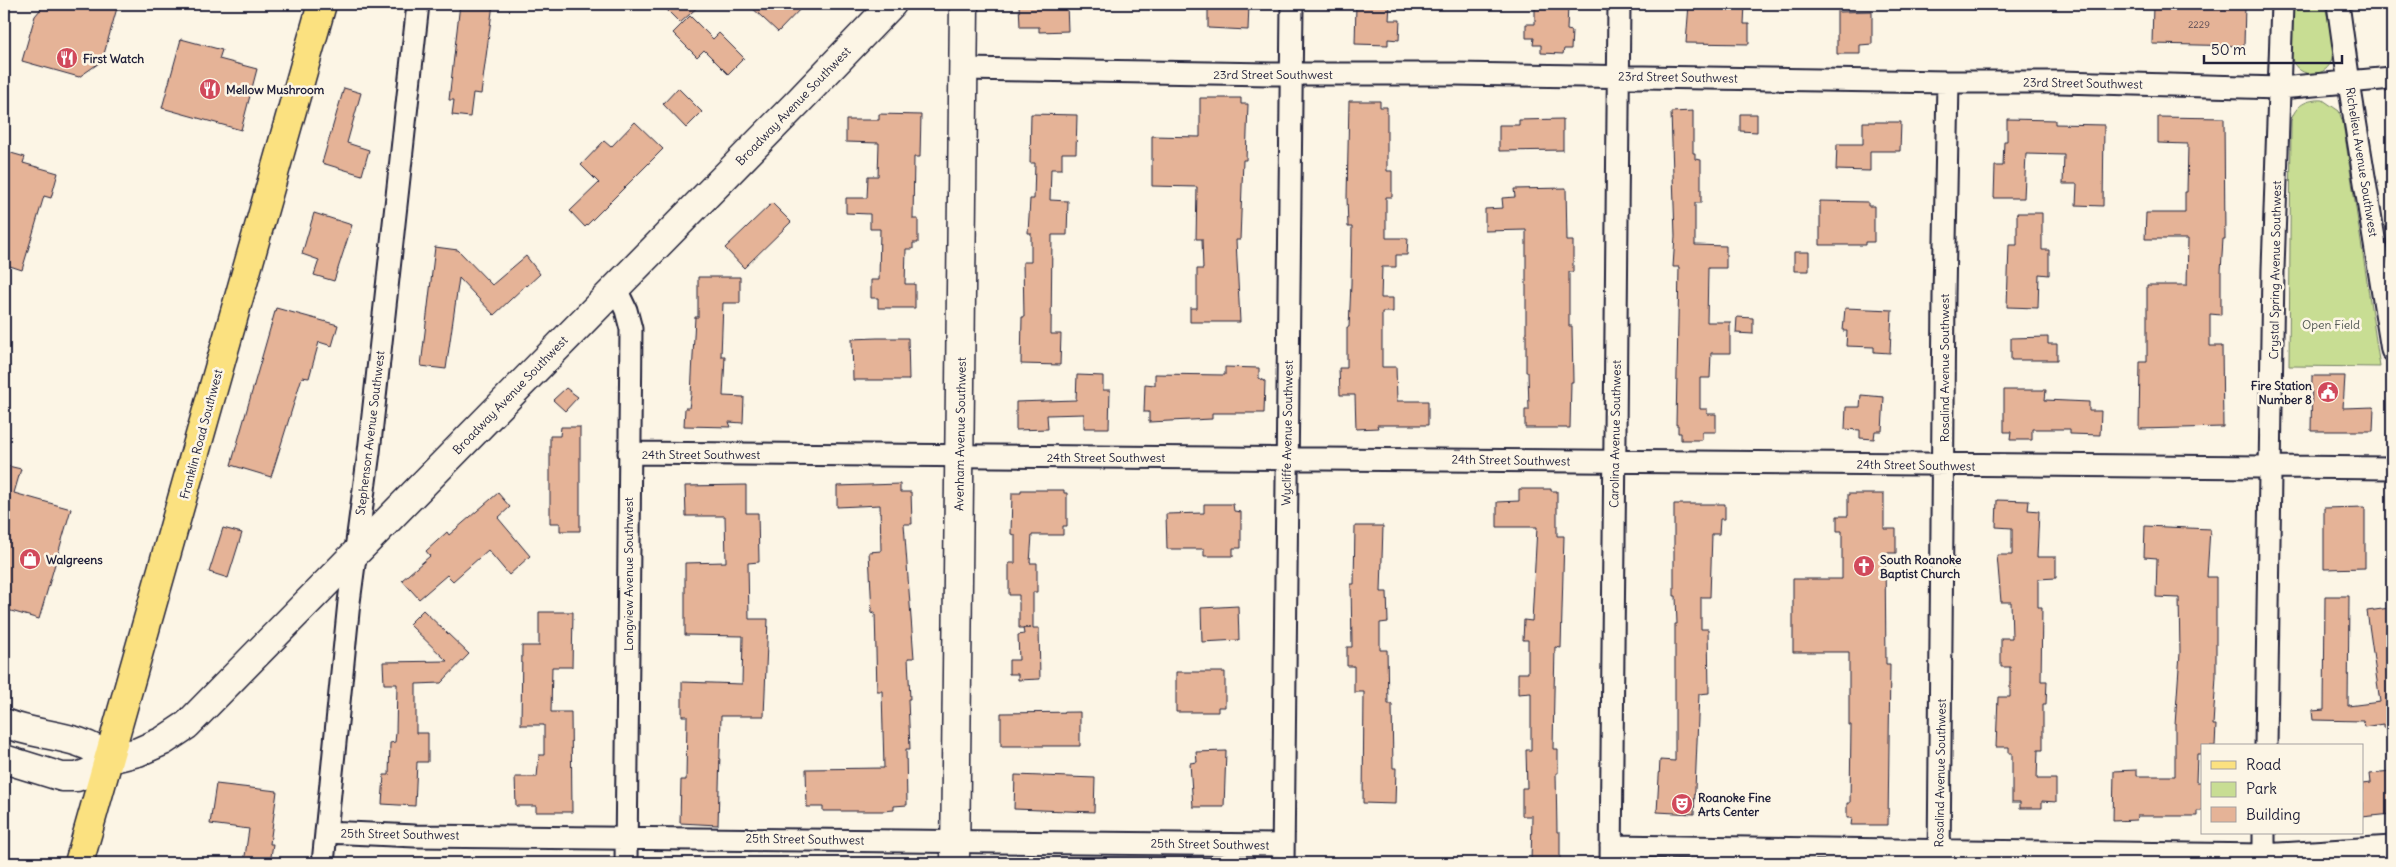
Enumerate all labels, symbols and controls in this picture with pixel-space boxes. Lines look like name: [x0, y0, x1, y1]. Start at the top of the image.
house number: 2229: [2188, 18, 2210, 31]
scale bar: [2204, 32, 2341, 64]
text: 50 m: [2211, 40, 2246, 59]
street label: Broadway Avenue Southwest: [732, 44, 854, 168]
restaurant icon: First Watch: [55, 46, 79, 70]
place label: First Watch: [83, 51, 144, 66]
street label: 23rd Street Southwest: [1213, 67, 1333, 82]
street label: 23rd Street Southwest: [1618, 68, 1738, 86]
street label: 23rd Street Southwest: [2023, 74, 2143, 92]
restaurant icon: Mellow Mushroom: [198, 77, 222, 101]
place label: Mellow Mushroom: [226, 82, 325, 97]
street label: Richelieu Avenue Southwest: [2343, 86, 2381, 238]
street label: Crystal Spring Avenue Southwest: [2266, 180, 2284, 360]
street label: Rosalind Avenue Southwest: [1937, 294, 1952, 442]
park label: Open Field: [2302, 317, 2360, 332]
street label: Broadway Avenue Southwest: [449, 333, 571, 457]
street label: Stephenson Avenue Southwest: [352, 350, 388, 516]
street label: Avenham Avenue Southwest: [951, 357, 969, 511]
street label: Wycliffe Avenue Southwest: [1278, 360, 1296, 506]
street label: Carolina Avenue Southwest: [1606, 360, 1624, 508]
street label: Franklin Road Southwest: [176, 367, 226, 501]
place label: Fire Station Number 8: [2251, 378, 2312, 407]
public building icon: Fire Station Number 8: [2316, 380, 2340, 404]
street label: 24th Street Southwest: [642, 447, 760, 462]
street label: 24th Street Southwest: [1047, 450, 1165, 465]
street label: 24th Street Southwest: [1452, 451, 1570, 469]
street label: 24th Street Southwest: [1857, 456, 1975, 474]
street label: Longview Avenue Southwest: [621, 497, 636, 651]
shop icon: Walgreens: [18, 547, 42, 571]
place label: Walgreens: [46, 552, 103, 568]
place label: South Roanoke Baptist Church: [1880, 552, 1962, 582]
church icon: South Roanoke Baptist Church: [1852, 554, 1876, 578]
street label: Rosalind Avenue Southwest: [1931, 699, 1949, 847]
legend: [2201, 744, 2364, 834]
text: Road: [2246, 755, 2281, 774]
text: Park: [2246, 779, 2277, 798]
place label: Roanoke Fine Arts Center: [1698, 790, 1772, 819]
theatre icon: Roanoke Fine Arts Center: [1670, 792, 1694, 816]
text: Building: [2246, 805, 2301, 824]
street label: 25th Street Southwest: [340, 825, 460, 843]
street label: 25th Street Southwest: [745, 830, 865, 848]
street label: 25th Street Southwest: [1150, 835, 1270, 853]

